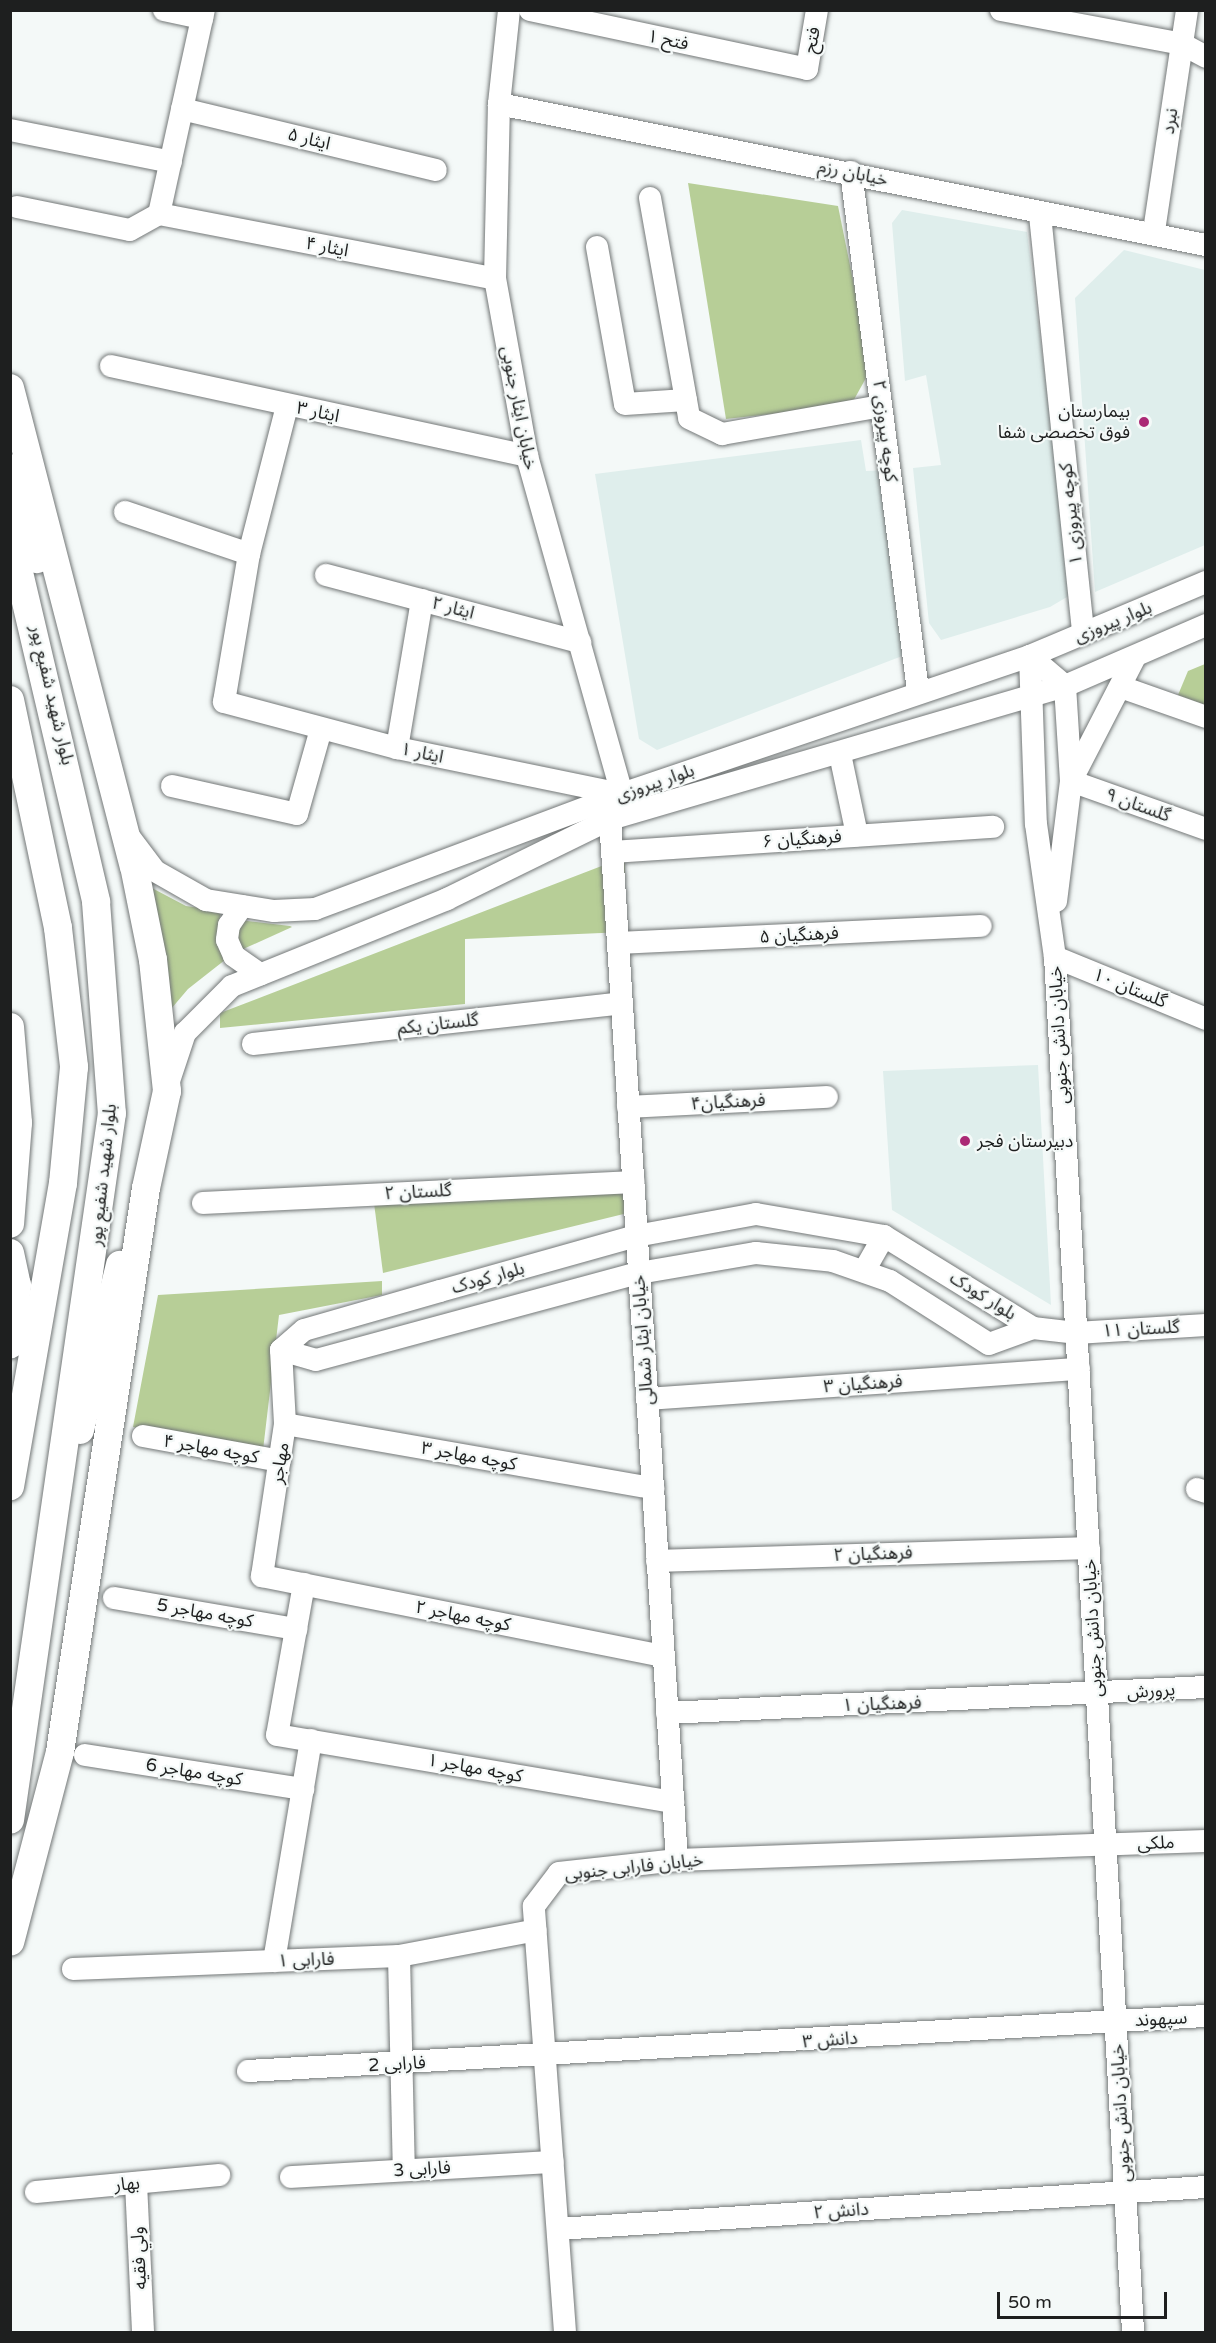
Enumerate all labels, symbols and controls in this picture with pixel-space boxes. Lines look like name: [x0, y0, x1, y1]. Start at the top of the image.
street label: فتح ۱: [645, 25, 691, 55]
street label: فتح: [799, 25, 825, 55]
street label: نبرد: [1157, 106, 1183, 136]
street label: ایثار ۵: [285, 123, 333, 155]
street label: خیابان رزم: [816, 155, 890, 191]
street label: ایثار ۴: [304, 232, 350, 262]
street label: خیابان ایثار جنوبی: [496, 344, 542, 472]
street label: کوچه پیروزی ۲: [868, 379, 902, 483]
street label: ایثار ۳: [295, 397, 341, 427]
place label: بیمارستان فوق تخصصی شفا: [998, 401, 1130, 444]
marker: بیمارستان فوق تخصصی شفا: [1135, 413, 1153, 431]
street label: کوچه پیروزی ۱: [1055, 462, 1087, 566]
street label: ایثار ۲: [429, 592, 477, 624]
street label: بلوار پیروزی: [1071, 597, 1155, 647]
street label: بلوار شهید شفیع پور: [25, 623, 79, 767]
street label: ایثار ۱: [399, 738, 445, 768]
street label: بلوار پیروزی: [613, 759, 697, 807]
street label: گلستان ۹: [1103, 783, 1173, 827]
street label: فرهنگیان ۶: [762, 825, 842, 853]
street label: فرهنگیان ۵: [759, 922, 839, 948]
street label: گلستان ۱۰: [1090, 963, 1170, 1013]
street label: خیابان دانش جنوبی: [1045, 965, 1073, 1105]
street label: گلستان یکم: [396, 1009, 480, 1039]
street label: فرهنگیان۴: [690, 1089, 766, 1115]
street label: بلوار شهید شفیع پور: [85, 1103, 121, 1247]
place label: دبیرستان فجر: [977, 1130, 1073, 1152]
marker: دبیرستان فجر: [958, 1134, 972, 1148]
street label: گلستان ۲: [384, 1179, 452, 1205]
street label: بلوار کودک: [449, 1257, 527, 1299]
street label: بلوار کودک: [946, 1267, 1020, 1325]
street label: خیابان ایثار شمالی: [628, 1274, 658, 1406]
street label: گلستان ۱۱: [1102, 1316, 1180, 1342]
street label: فرهنگیان ۳: [823, 1370, 903, 1398]
street label: کوچه مهاجر ۴: [162, 1430, 260, 1468]
street label: کوچه مهاجر ۳: [420, 1437, 518, 1475]
street label: مهاجر: [266, 1441, 294, 1485]
street label: فرهنگیان ۲: [833, 1542, 913, 1566]
street label: خیابان دانش جنوبی: [1079, 1558, 1107, 1698]
street label: کوچه مهاجر 5: [155, 1594, 255, 1632]
street label: کوچه مهاجر ۲: [414, 1596, 512, 1636]
street label: پرورش: [1126, 1679, 1176, 1703]
street label: فرهنگیان ۱: [842, 1692, 922, 1716]
street label: کوچه مهاجر ۱: [426, 1749, 524, 1787]
street label: کوچه مهاجر 6: [144, 1754, 244, 1790]
street label: ملکی: [1137, 1832, 1175, 1854]
street label: خیابان فارابی جنوبی: [564, 1849, 704, 1885]
street label: فارابی ۱: [277, 1948, 335, 1972]
street label: سپهوند: [1134, 2007, 1188, 2031]
street label: دانش ۳: [802, 2027, 858, 2053]
street label: خیابان دانش جنوبی: [1107, 2043, 1135, 2183]
street label: فارابی 2: [368, 2052, 426, 2076]
street label: فارابی 3: [393, 2157, 451, 2181]
street label: بهار: [113, 2172, 141, 2196]
street label: دانش ۲: [813, 2198, 869, 2224]
street label: ولي فقيه: [127, 2226, 151, 2290]
scale bar: [1000, 2280, 1170, 2318]
text: 50 m: [1008, 2291, 1052, 2313]

